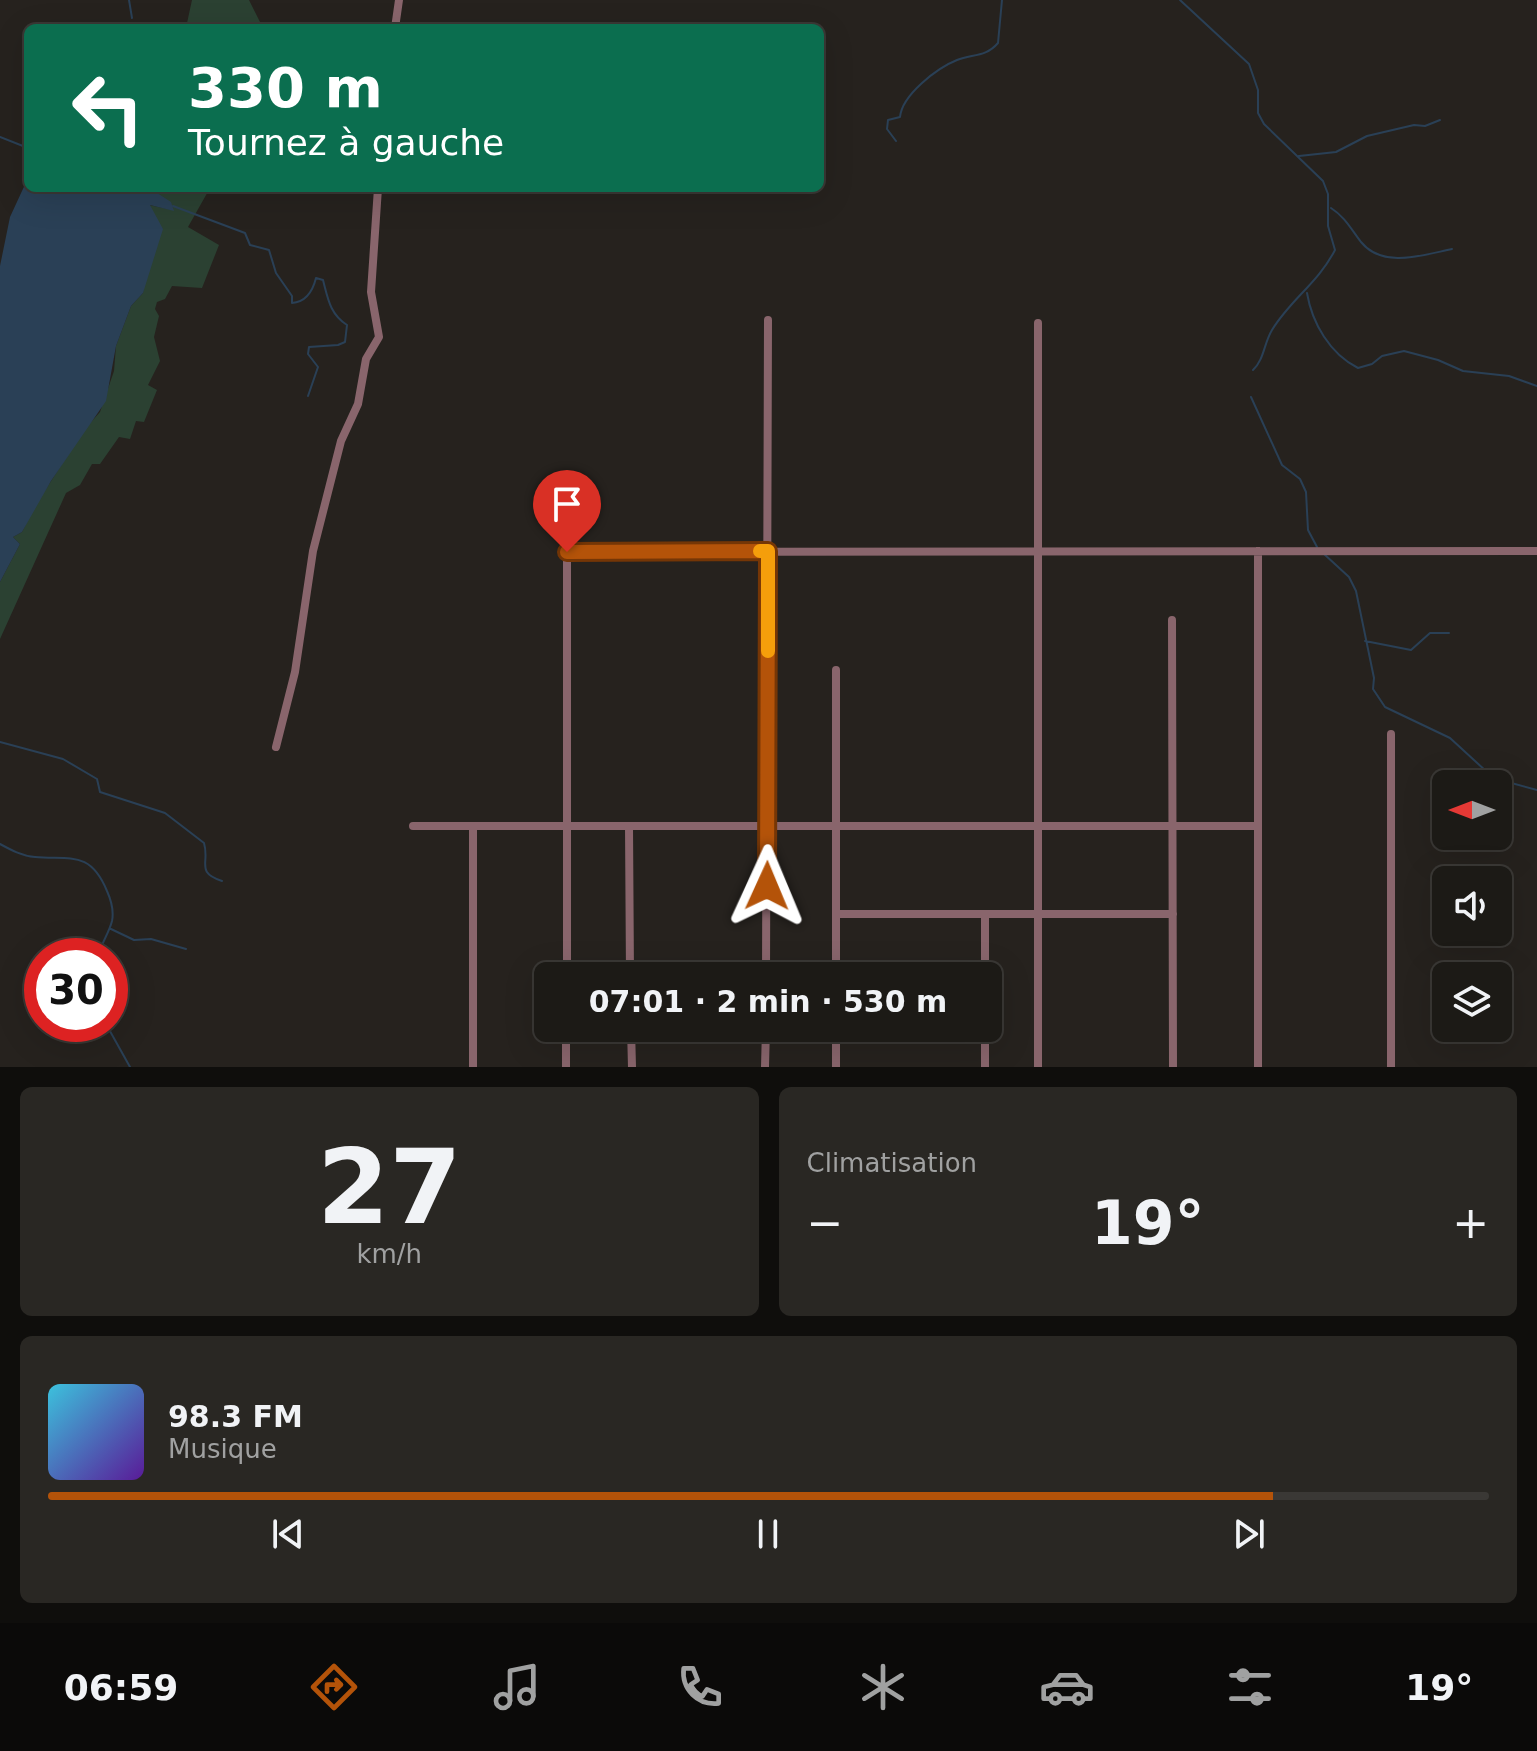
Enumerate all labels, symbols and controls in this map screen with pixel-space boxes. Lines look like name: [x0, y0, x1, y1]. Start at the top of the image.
text: 330 m: [188, 55, 383, 120]
icon: left: [56, 56, 160, 160]
text: Tournez à gauche: [188, 122, 504, 163]
pin: [533, 470, 601, 552]
icon: arrive: [545, 482, 589, 526]
north arrow: [1432, 770, 1512, 850]
map controls: [1432, 770, 1512, 1042]
position arrow: [725, 844, 809, 928]
button: sound: [1432, 866, 1512, 946]
speed limit sign: 30: [24, 938, 128, 1042]
button: layers: [1432, 962, 1512, 1042]
text: 07:01 · 2 min · 530 m: [589, 984, 947, 1019]
text: 27: [317, 1126, 462, 1248]
text: Climatisation: [807, 1148, 977, 1178]
text: 19°: [1091, 1188, 1205, 1258]
text: −: [807, 1197, 843, 1248]
text: +: [1452, 1197, 1489, 1248]
text: km/h: [356, 1239, 422, 1269]
text: 98.3 FM: [168, 1399, 303, 1434]
text: Musique: [168, 1434, 277, 1464]
icon: previous: [266, 1512, 310, 1556]
icon: pause: [746, 1512, 790, 1556]
icon: next: [1227, 1512, 1271, 1556]
icon: directions: [306, 1659, 362, 1715]
icon: music: [489, 1659, 545, 1715]
icon: phone: [672, 1659, 728, 1715]
icon: climate: [855, 1659, 911, 1715]
icon: car: [1039, 1659, 1095, 1715]
icon: filters: [1222, 1659, 1278, 1715]
text: 06:59: [64, 1667, 178, 1708]
text: 19°: [1405, 1667, 1473, 1708]

